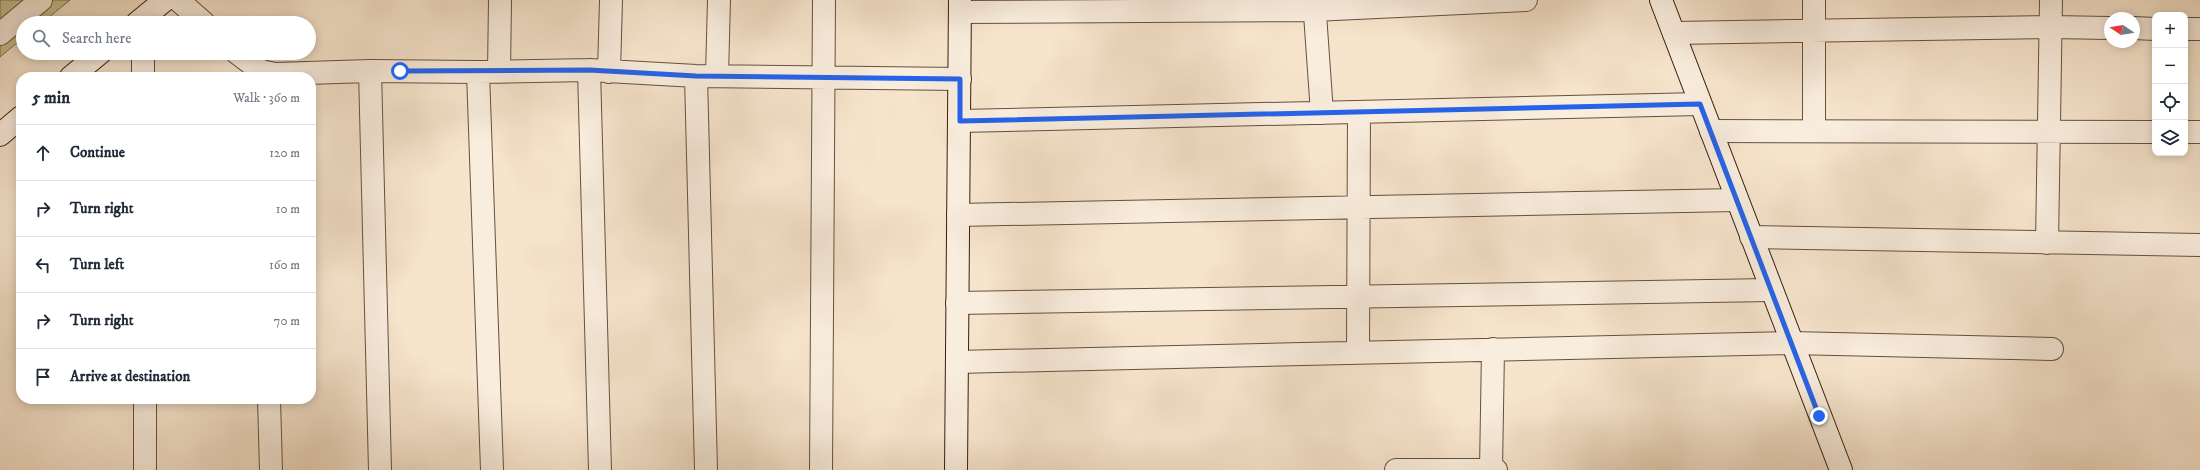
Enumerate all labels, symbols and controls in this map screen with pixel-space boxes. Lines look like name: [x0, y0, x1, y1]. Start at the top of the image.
north arrow: [2104, 12, 2140, 48]
map controls: [2152, 12, 2188, 156]
button: +: [2152, 12, 2188, 48]
search box: [16, 16, 316, 60]
icon: search: [30, 27, 52, 49]
text: Search here: [62, 29, 131, 48]
button: −: [2152, 48, 2188, 84]
route start: [391, 62, 409, 80]
button: locate: [2152, 84, 2188, 120]
text: 5 min: [32, 87, 70, 109]
text: Walk · 360 m: [233, 90, 300, 106]
button: layers: [2152, 120, 2188, 156]
icon: ahead: [32, 142, 54, 164]
text: Continue: [70, 143, 125, 162]
text: 120 m: [269, 145, 300, 161]
icon: right: [32, 198, 54, 220]
text: Turn right: [70, 199, 133, 218]
text: 10 m: [276, 201, 300, 217]
icon: left: [32, 254, 54, 276]
text: Turn left: [70, 255, 124, 274]
text: 160 m: [269, 257, 300, 273]
icon: right: [32, 310, 54, 332]
text: Turn right: [70, 311, 133, 330]
text: 70 m: [274, 313, 300, 329]
icon: arrive: [32, 366, 54, 388]
text: Arrive at destination: [70, 367, 190, 386]
route end: [1810, 407, 1828, 425]

